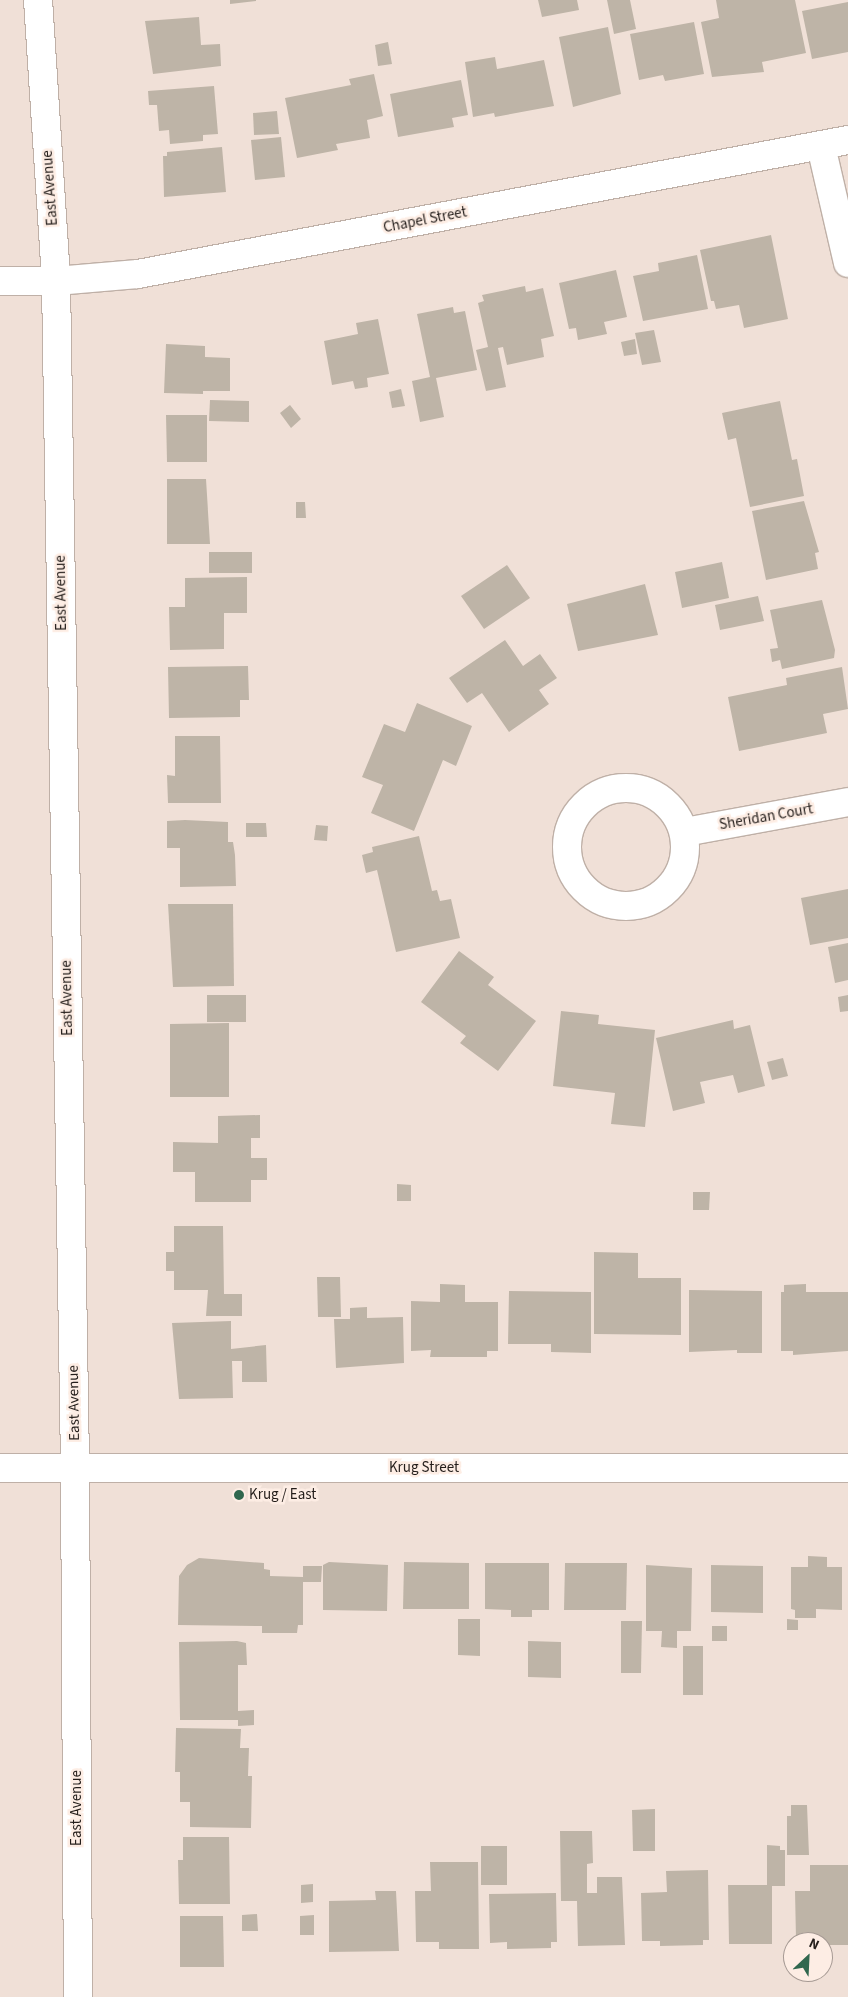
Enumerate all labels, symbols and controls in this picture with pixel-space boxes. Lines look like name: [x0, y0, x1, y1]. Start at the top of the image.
street label: East Avenue: [38, 150, 62, 226]
street label: Chapel Street: [382, 203, 468, 237]
street label: East Avenue: [51, 555, 71, 631]
street label: Sheridan Court: [718, 800, 814, 834]
street label: East Avenue: [57, 960, 77, 1036]
street label: East Avenue: [64, 1365, 84, 1441]
street label: Krug Street: [389, 1459, 459, 1477]
place label: Krug / East: [249, 1486, 316, 1504]
marker: Krug / East: [233, 1489, 245, 1501]
street label: East Avenue: [68, 1770, 86, 1846]
north arrow: [783, 1932, 833, 1982]
text: N: [805, 1933, 822, 1955]

